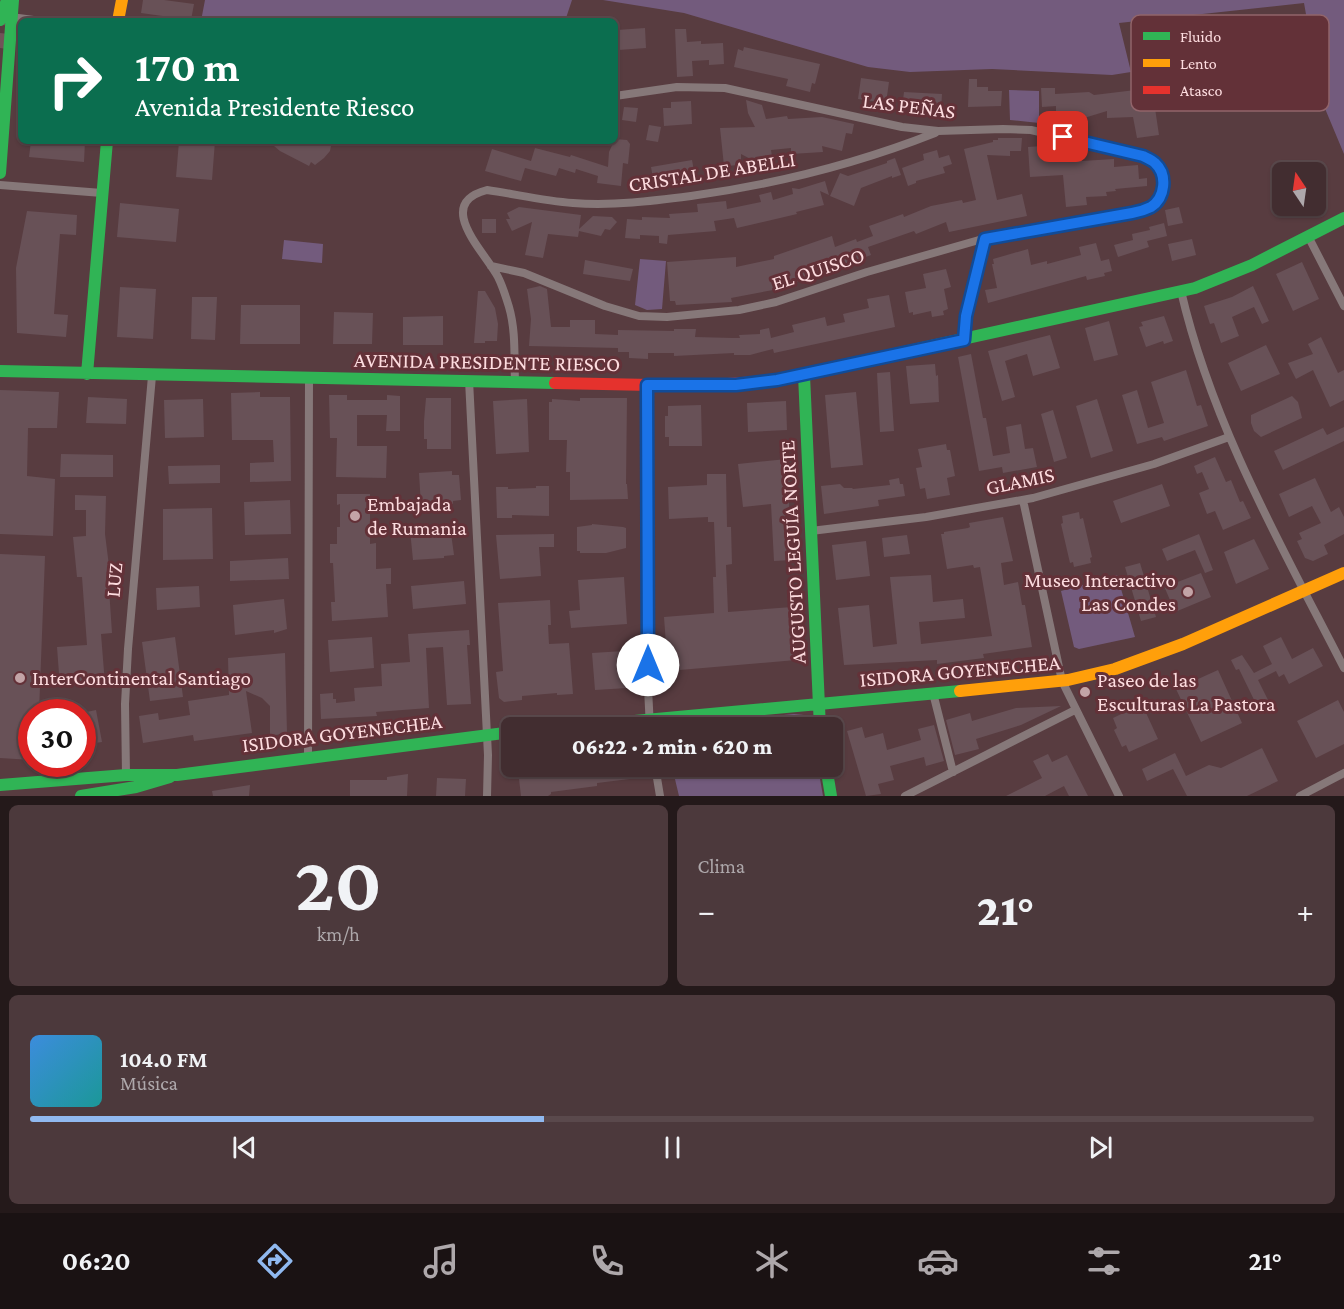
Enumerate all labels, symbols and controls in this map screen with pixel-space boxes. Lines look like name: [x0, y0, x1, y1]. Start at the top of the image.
legend: [1131, 15, 1329, 111]
text: Fluido: [1180, 28, 1221, 45]
icon: right: [36, 42, 114, 120]
text: 170 m: [135, 43, 240, 90]
text: Lento: [1180, 55, 1217, 72]
text: Atasco: [1180, 82, 1222, 99]
street label: LAS PEÑAS: [861, 88, 957, 124]
text: Avenida Presidente Riesco: [135, 92, 415, 122]
pin: [1037, 111, 1088, 162]
icon: arrive: [1046, 120, 1079, 153]
street label: CRISTAL DE ABELLI: [627, 147, 797, 197]
north arrow: [1272, 162, 1326, 216]
map controls: [1272, 162, 1326, 216]
street label: EL QUISCO: [769, 243, 867, 295]
street label: AVENIDA PRESIDENTE RIESCO: [354, 348, 620, 376]
street label: AUGUSTO LEGUÍA NORTE: [775, 440, 811, 664]
street label: GLAMIS: [984, 462, 1057, 500]
place label: Embajada de Rumania: [367, 492, 467, 540]
marker: Embajada de Rumania: [348, 509, 362, 523]
street label: LUZ: [101, 562, 127, 598]
place label: Museo Interactivo Las Condes: [1024, 568, 1176, 616]
marker: Museo Interactivo Las Condes: [1181, 585, 1195, 599]
position arrow: [616, 633, 680, 697]
street label: ISIDORA GOYENECHEA: [859, 650, 1061, 692]
place label: InterContinental Santiago: [32, 666, 251, 690]
place label: Paseo de las Esculturas La Pastora: [1097, 668, 1276, 716]
marker: InterContinental Santiago: [13, 671, 27, 685]
marker: Paseo de las Esculturas La Pastora: [1078, 685, 1092, 699]
speed limit sign: 30: [18, 699, 96, 777]
street label: ISIDORA GOYENECHEA: [241, 709, 443, 757]
text: 06:22 · 2 min · 620 m: [572, 734, 772, 759]
text: 20: [295, 840, 382, 927]
text: Clima: [698, 855, 745, 877]
text: 21°: [977, 885, 1035, 935]
text: −: [698, 892, 715, 929]
text: +: [1297, 892, 1314, 929]
text: km/h: [317, 923, 360, 945]
text: 104.0 FM: [120, 1047, 207, 1072]
text: Música: [120, 1072, 178, 1094]
icon: previous: [228, 1131, 261, 1164]
icon: pause: [656, 1131, 689, 1164]
icon: next: [1084, 1131, 1117, 1164]
icon: directions: [254, 1240, 296, 1282]
icon: music: [420, 1240, 462, 1282]
icon: phone: [586, 1240, 628, 1282]
icon: climate: [751, 1240, 793, 1282]
icon: car: [917, 1240, 959, 1282]
icon: filters: [1083, 1240, 1125, 1282]
text: 06:20: [62, 1246, 131, 1276]
text: 21°: [1248, 1246, 1282, 1276]

